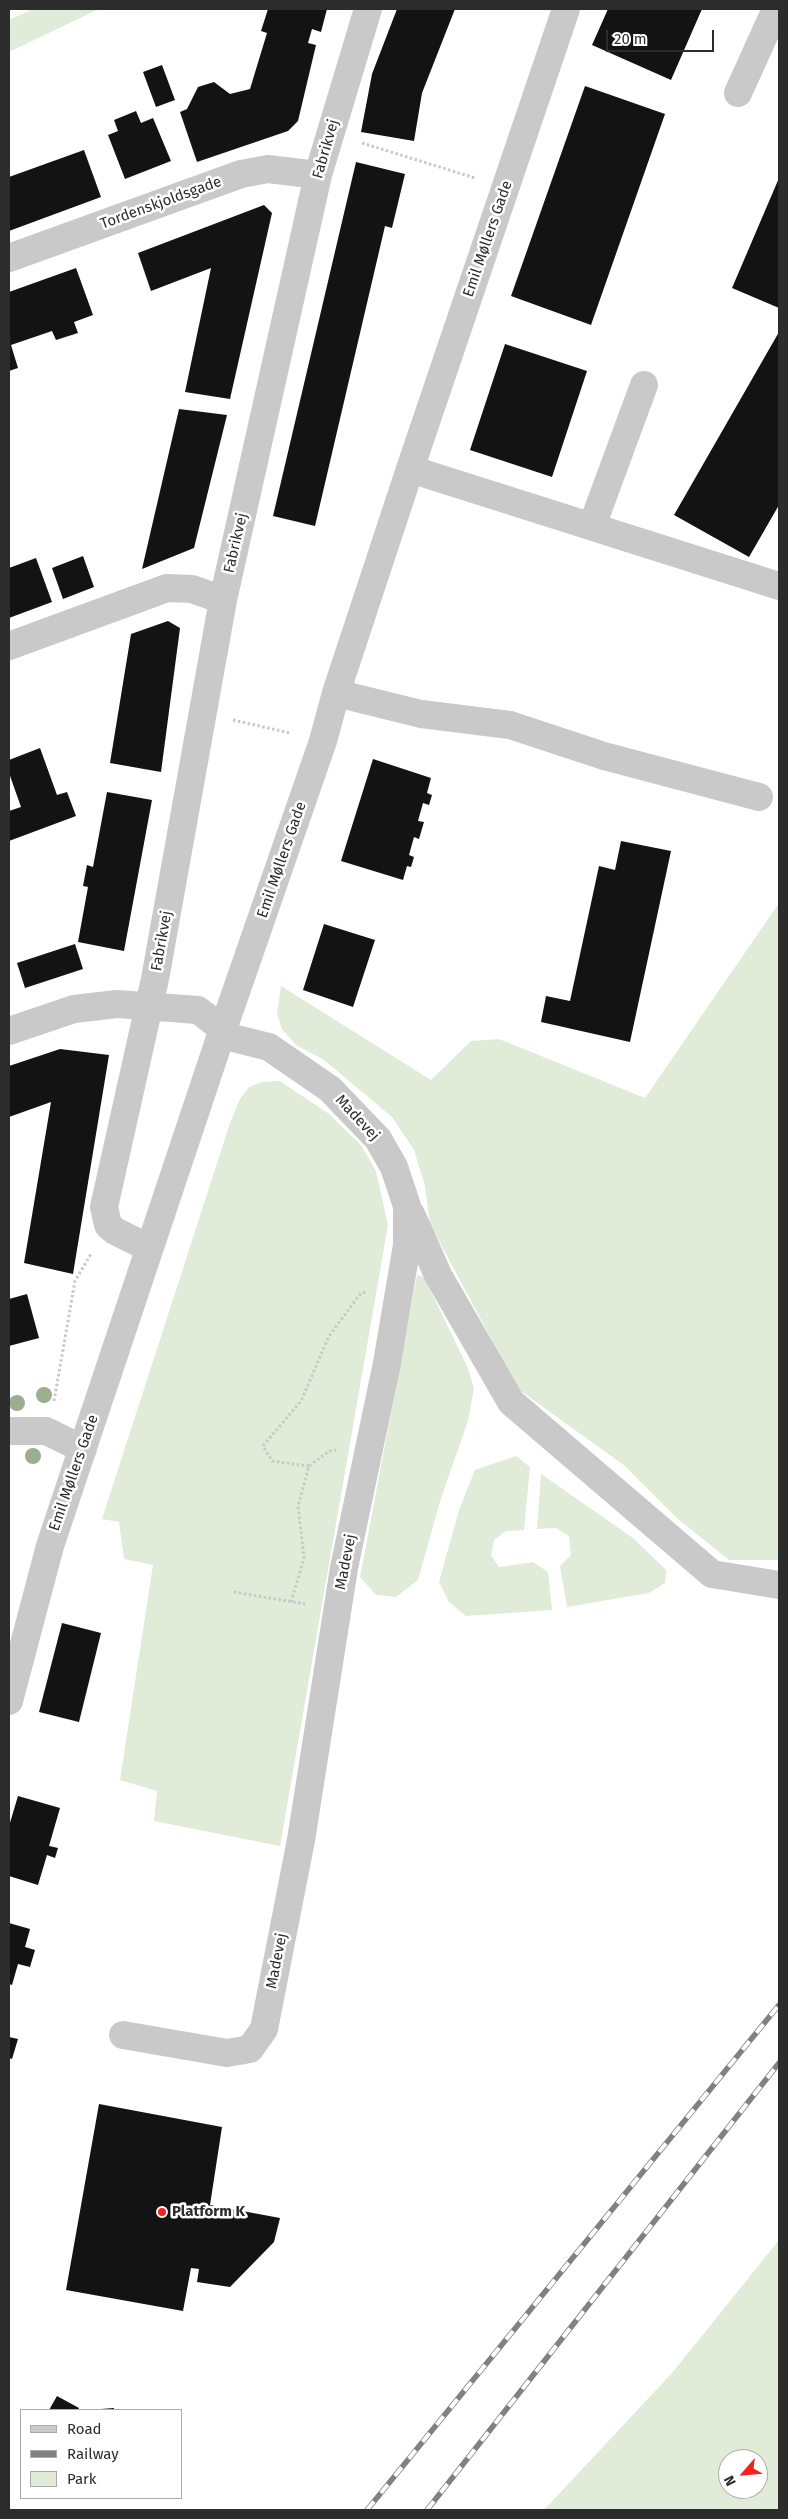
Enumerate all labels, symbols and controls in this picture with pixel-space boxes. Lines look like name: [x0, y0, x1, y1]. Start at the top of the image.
scale bar: [608, 20, 716, 52]
text: 20 m: [614, 30, 647, 48]
street label: Fabrikvej: [309, 117, 343, 181]
street label: Tordenskjoldsgade: [98, 173, 224, 233]
street label: Emil Møllers Gade: [460, 178, 516, 300]
street label: Fabrikvej: [220, 511, 252, 575]
street label: Emil Møllers Gade: [254, 799, 310, 921]
street label: Fabrikvej: [148, 909, 176, 973]
street label: Madevej: [331, 1091, 383, 1145]
street label: Emil Møllers Gade: [46, 1412, 102, 1534]
street label: Madevej: [332, 1532, 360, 1592]
street label: Madevej: [263, 1931, 291, 1991]
place label: Platform K: [172, 2203, 245, 2221]
marker: Platform K: [156, 2206, 168, 2218]
legend: [20, 2409, 182, 2499]
text: Road: [67, 2420, 102, 2438]
text: Railway: [67, 2445, 119, 2463]
north arrow: [718, 2449, 768, 2499]
text: Park: [67, 2470, 97, 2488]
text: N: [720, 2473, 740, 2489]

